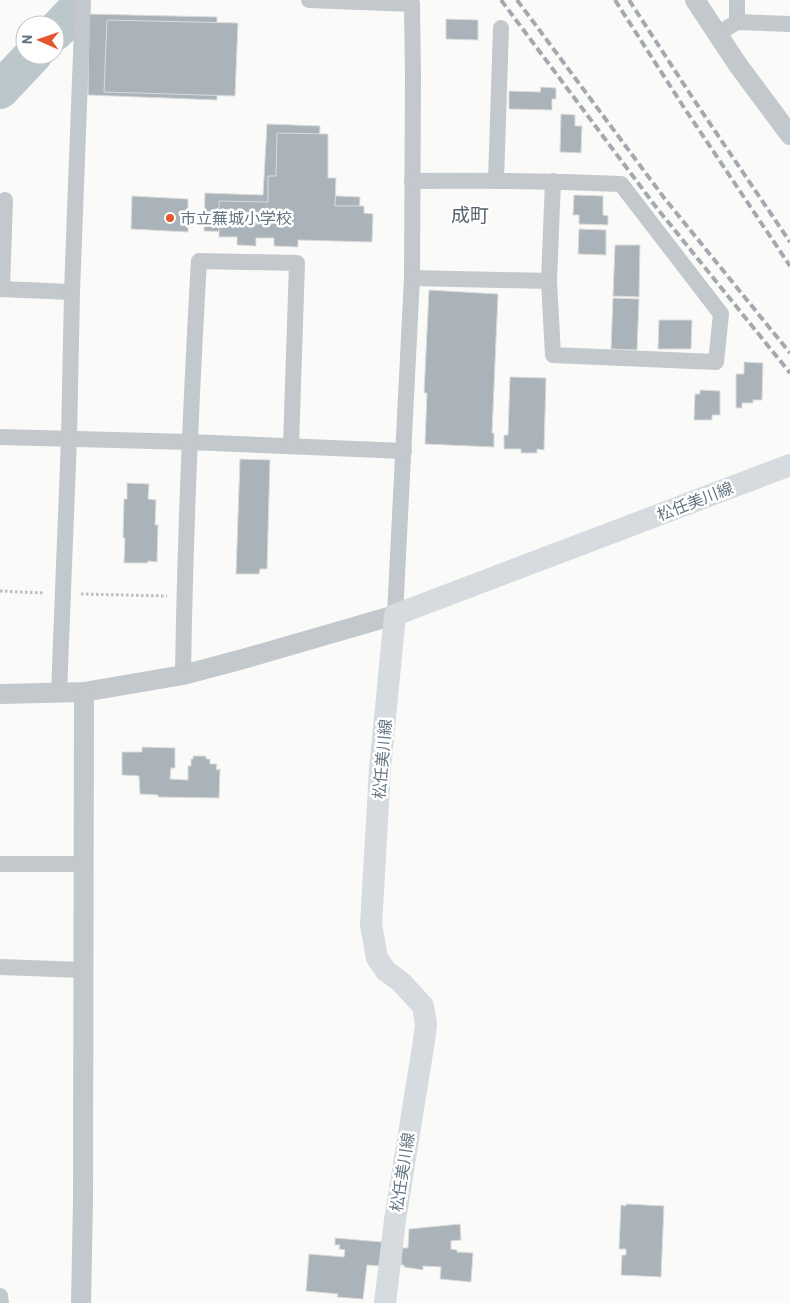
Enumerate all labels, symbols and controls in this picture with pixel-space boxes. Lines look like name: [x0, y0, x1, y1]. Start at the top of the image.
north arrow: [15, 15, 65, 65]
text: N: [18, 35, 35, 44]
district label: 成町: [451, 203, 489, 226]
place label: 市立蕪城小学校: [180, 208, 292, 227]
marker: 市立蕪城小学校: [164, 212, 176, 224]
street label: 松任美川線: [654, 477, 736, 524]
street label: 松任美川線: [369, 718, 394, 800]
street label: 松任美川線: [386, 1131, 417, 1213]

